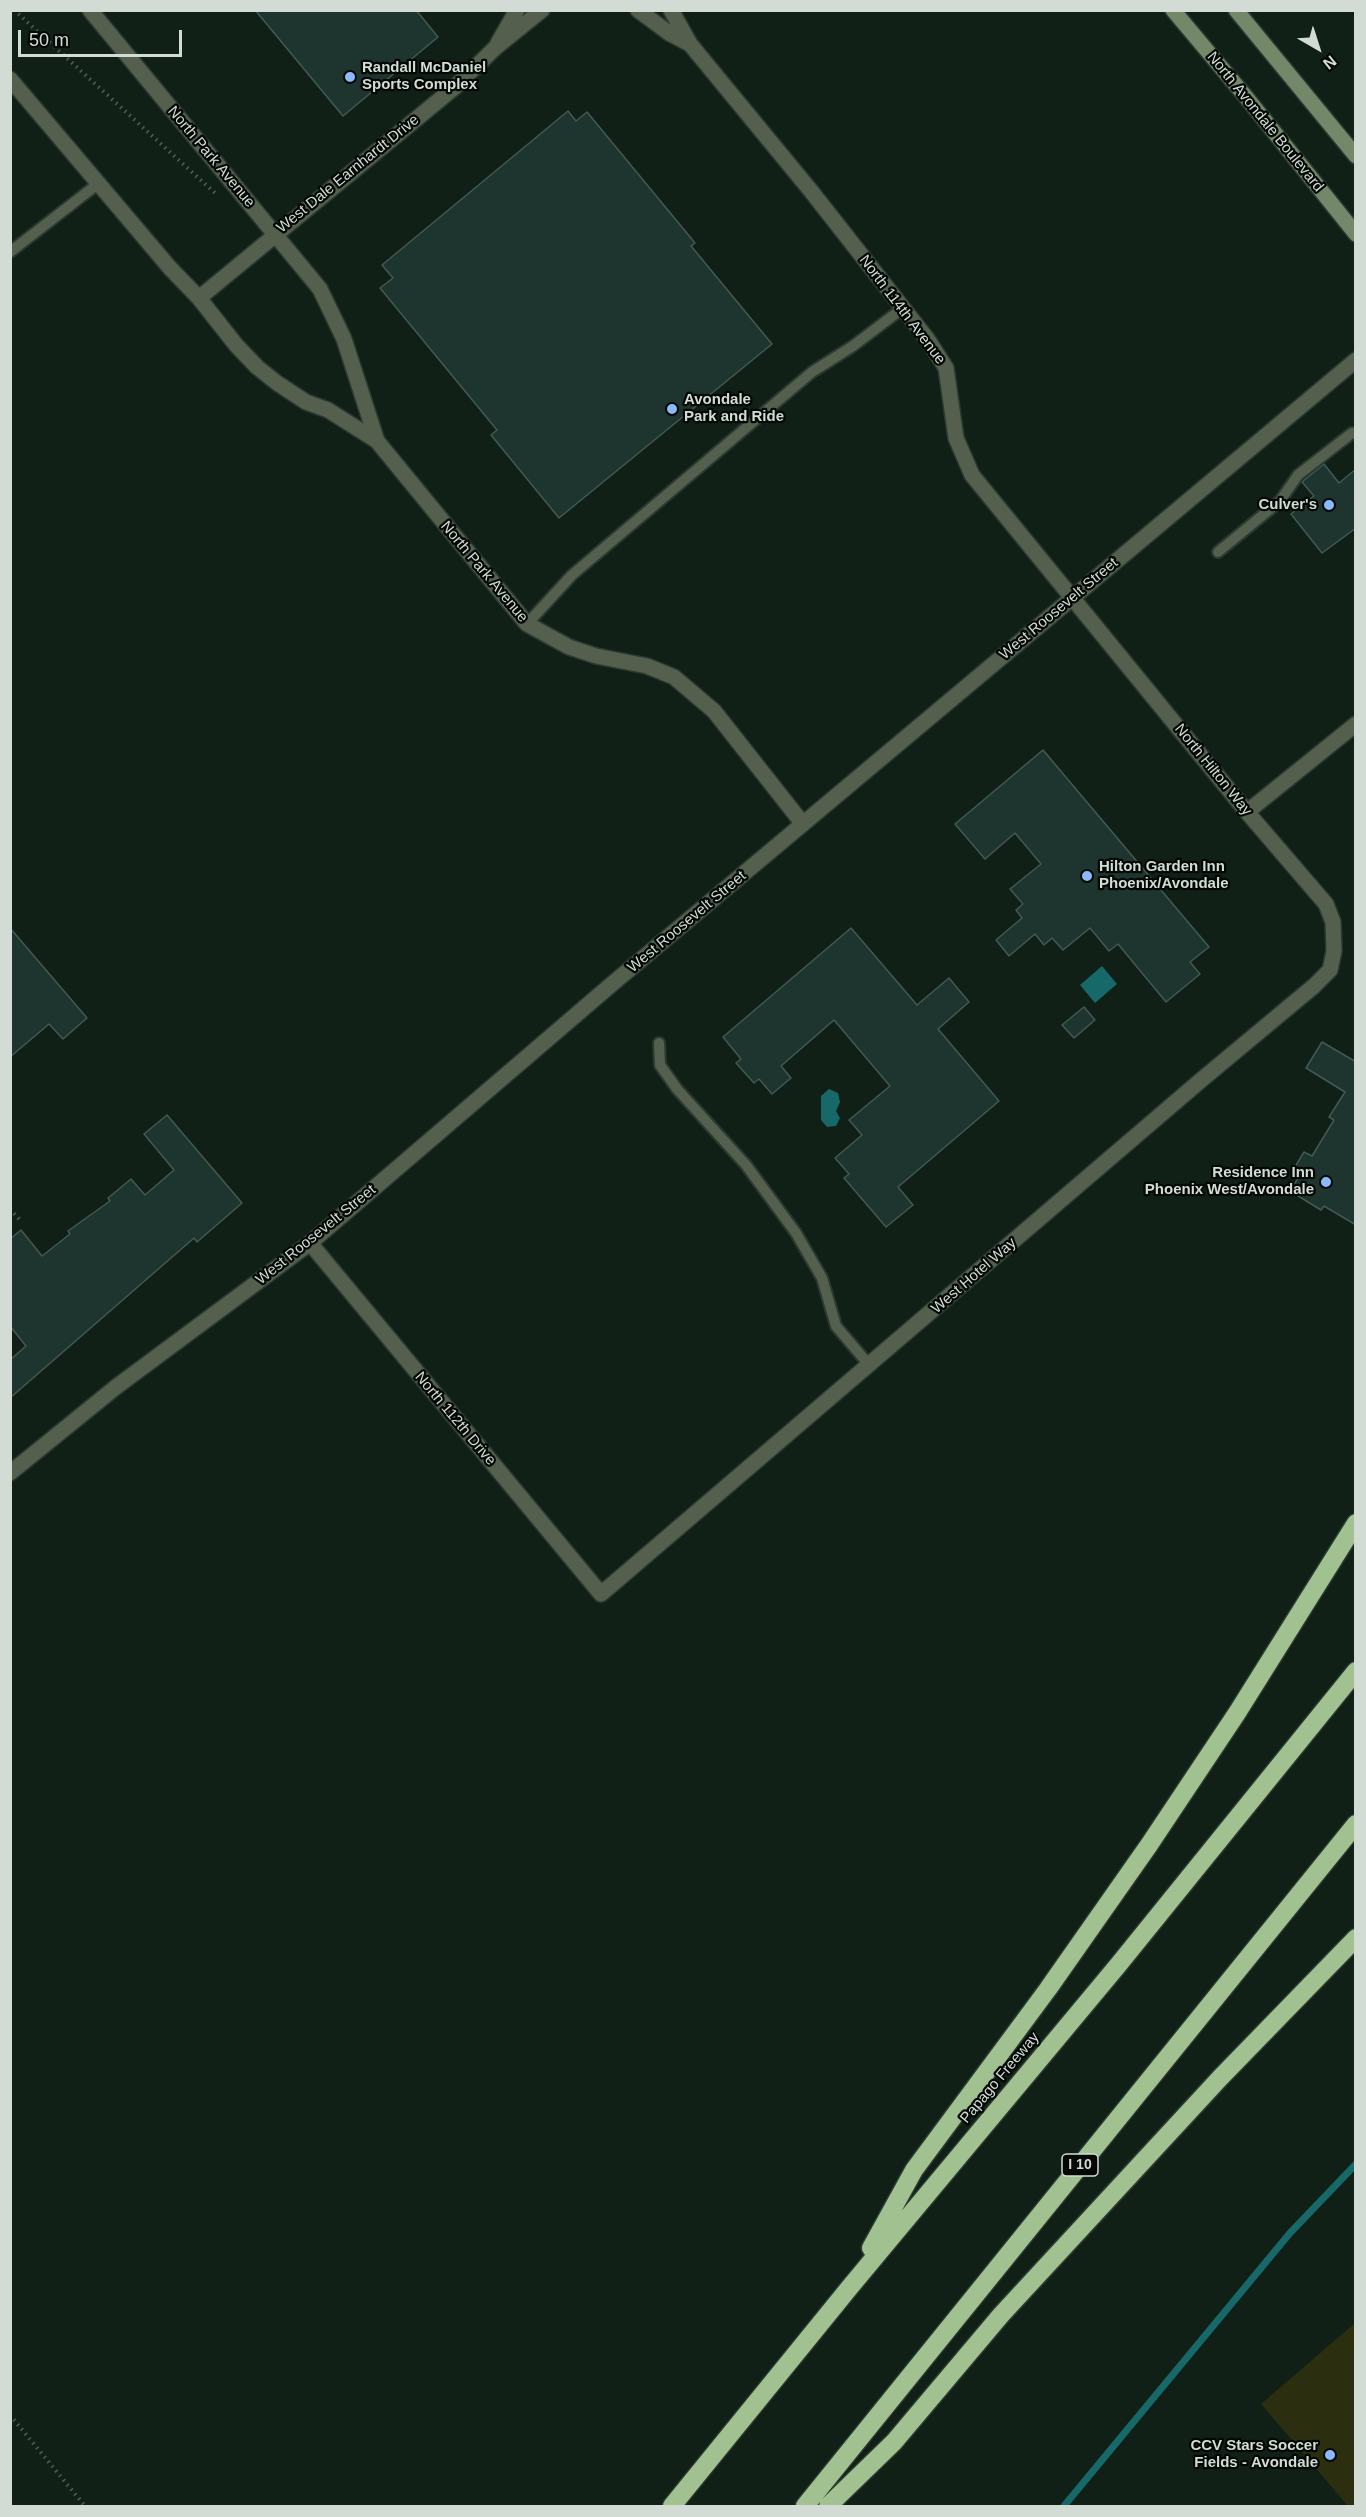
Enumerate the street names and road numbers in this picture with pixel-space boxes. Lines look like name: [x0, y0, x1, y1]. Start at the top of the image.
street label: North Avondale Boulevard: [1203, 48, 1327, 196]
street label: North Park Avenue: [163, 103, 259, 211]
street label: West Dale Earnhardt Drive: [273, 111, 423, 237]
street label: North 114th Avenue: [855, 252, 949, 368]
street label: North Park Avenue: [436, 518, 532, 626]
street label: West Roosevelt Street: [996, 554, 1122, 664]
street label: North Hilton Way: [1171, 721, 1255, 819]
street label: West Roosevelt Street: [624, 867, 750, 977]
street label: West Roosevelt Street: [252, 1181, 380, 1289]
street label: West Hotel Way: [928, 1234, 1020, 1318]
street label: North 112th Drive: [411, 1369, 499, 1469]
street label: Papago Freeway: [957, 2029, 1043, 2127]
road number: I 10: [1062, 2154, 1098, 2176]

